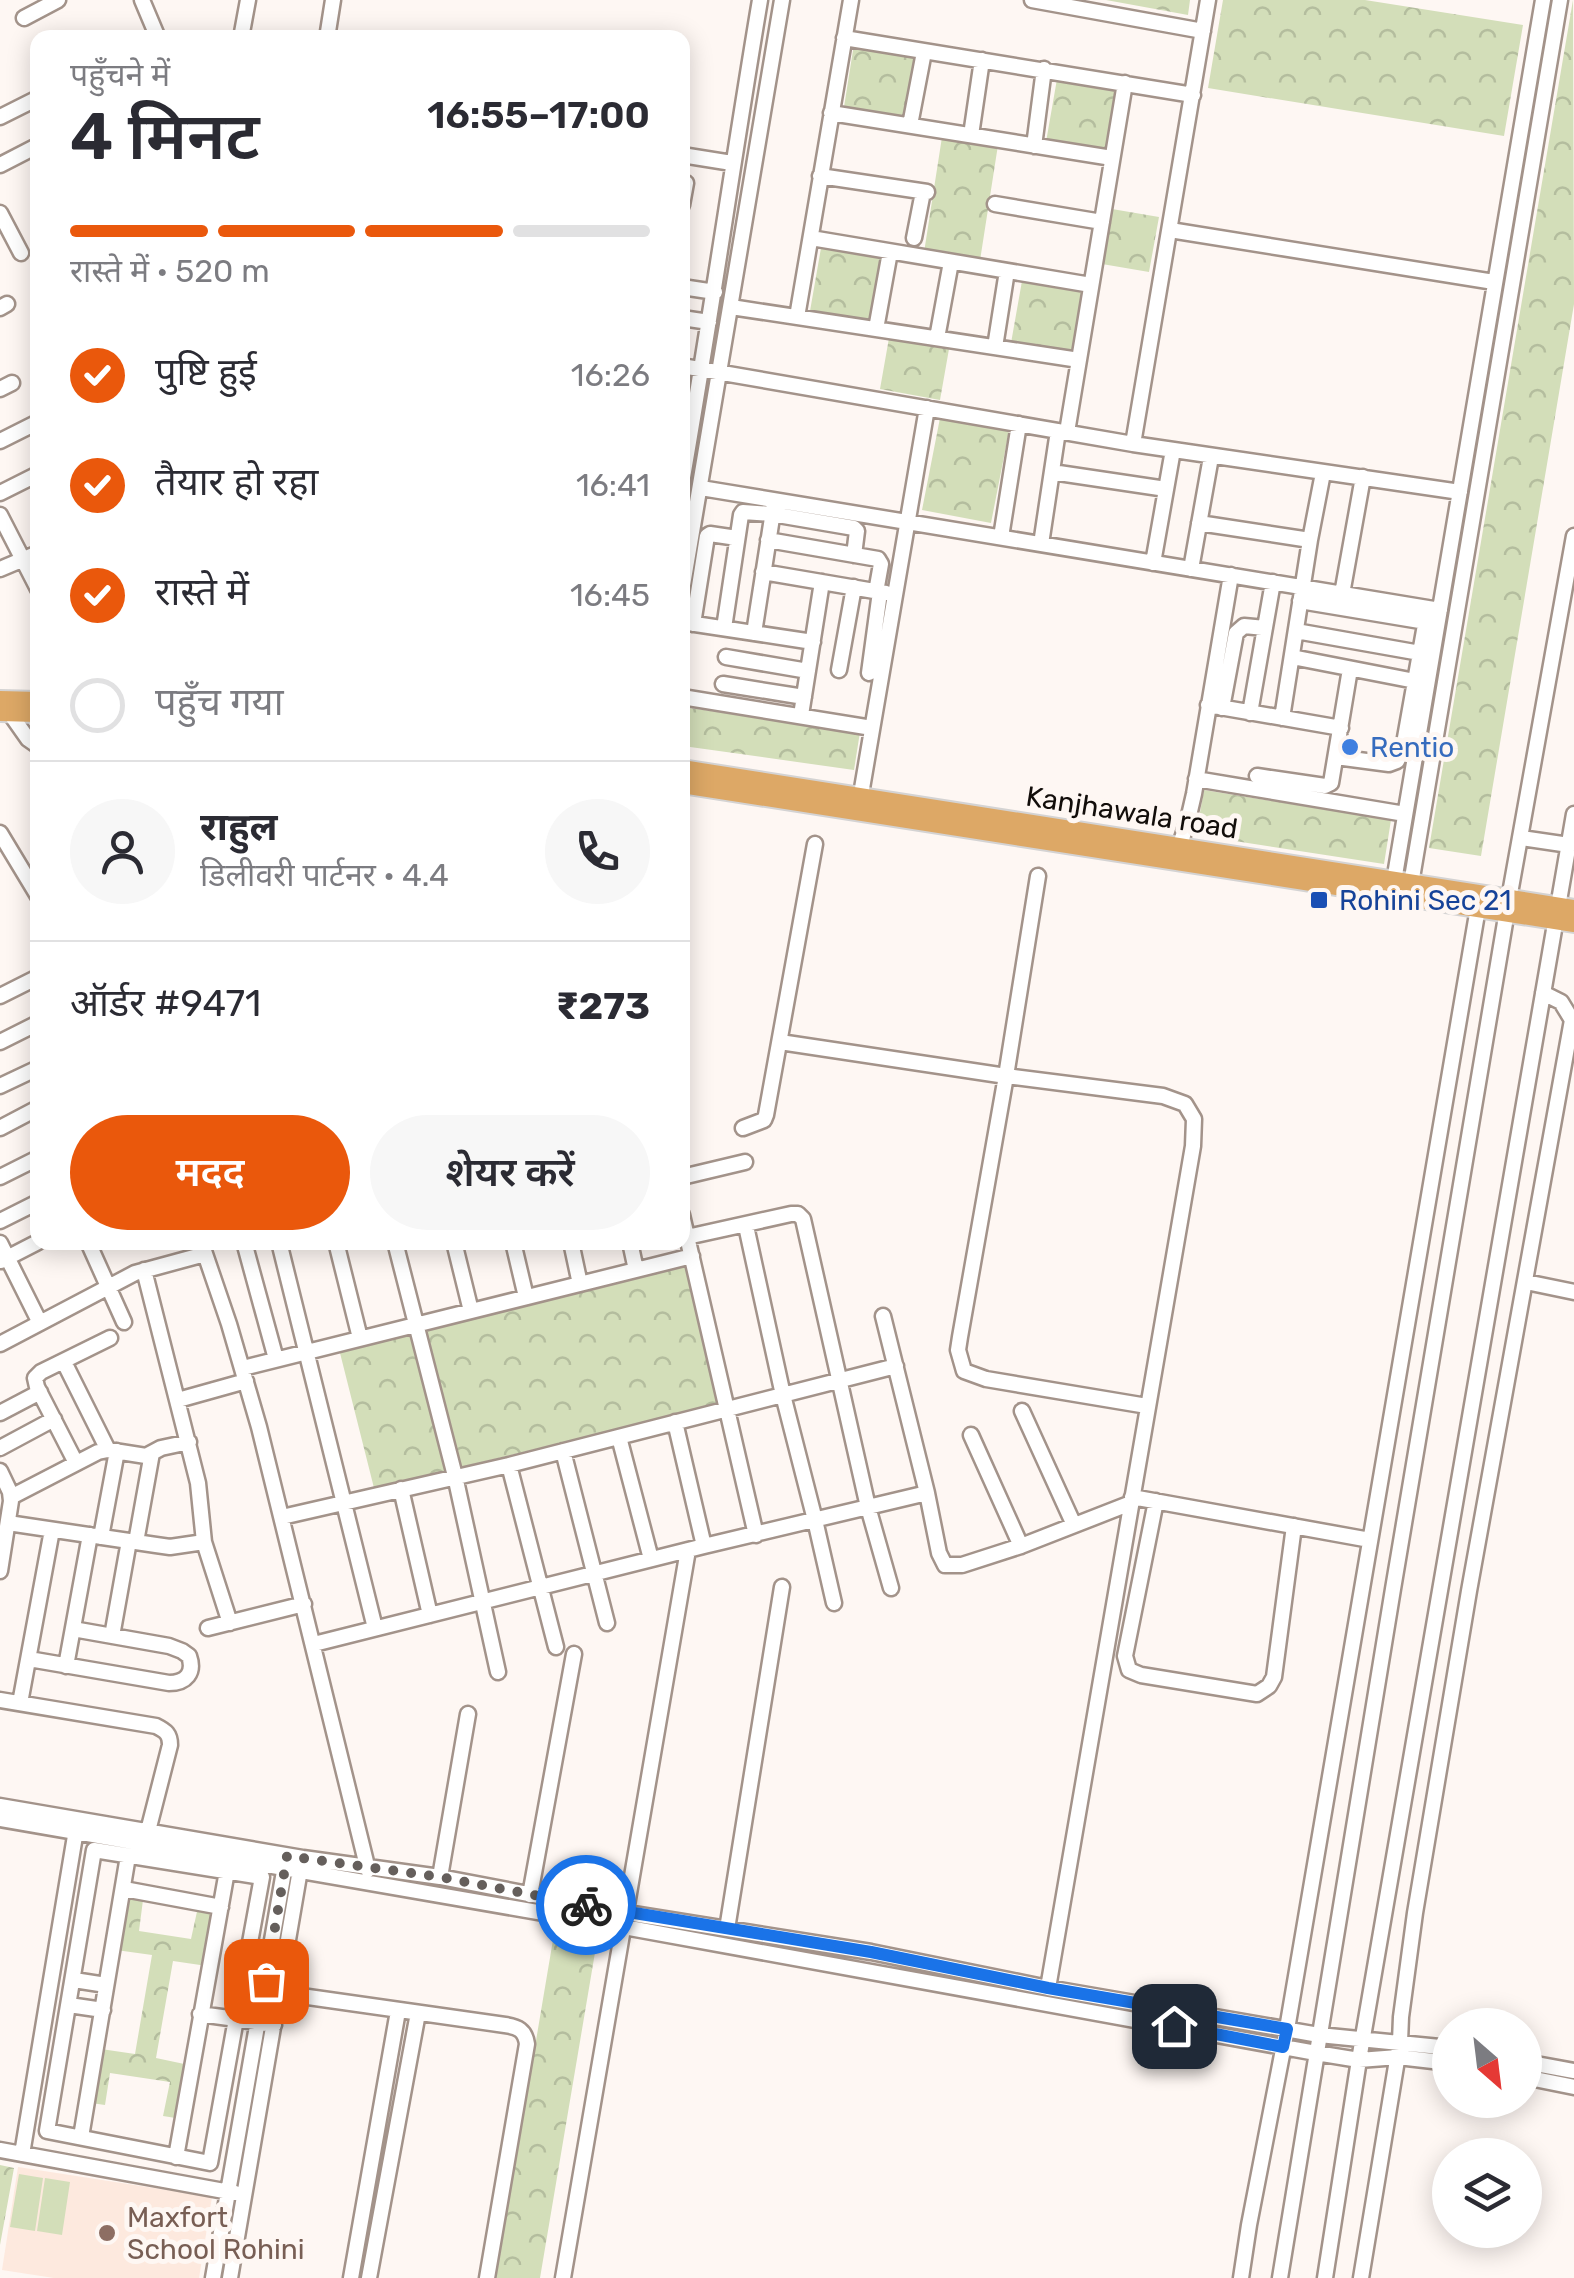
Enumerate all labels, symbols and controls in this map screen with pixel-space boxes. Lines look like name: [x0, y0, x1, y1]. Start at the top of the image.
text: पहुँचने में: [70, 56, 170, 94]
text: 16:55–17:00: [427, 92, 650, 138]
text: 4 मिनट: [70, 98, 260, 175]
text: रास्ते में · 520 m: [70, 252, 270, 290]
icon: check: [70, 348, 125, 403]
text: पुष्टि हुई: [155, 349, 257, 395]
text: 16:26: [571, 356, 650, 394]
icon: check: [70, 458, 125, 513]
text: तैयार हो रहा: [155, 459, 318, 505]
text: 16:41: [576, 466, 650, 504]
icon: check: [70, 568, 125, 623]
text: रास्ते में: [155, 569, 249, 615]
text: 16:45: [570, 576, 650, 614]
text: पहुँच गया: [155, 679, 283, 725]
place label: Rentio: [1370, 731, 1454, 764]
marker: Rentio: [1339, 736, 1361, 758]
street label: Kanjhawala road: [1024, 779, 1240, 846]
button: person: [70, 799, 175, 904]
button: phone: [545, 799, 650, 904]
text: राहुल: [200, 804, 277, 850]
text: डिलीवरी पार्टनर · 4.4: [200, 856, 449, 894]
place label: Rohini Sec 21: [1339, 884, 1512, 917]
marker: Rohini Sec 21: [1308, 889, 1330, 911]
text: ऑर्डर #9471: [70, 980, 261, 1026]
text: ₹273: [556, 983, 650, 1029]
button: मदद: [70, 1115, 350, 1230]
button: शेयर करें: [370, 1115, 650, 1230]
courier: [536, 1855, 636, 1955]
icon: bike: [559, 1878, 614, 1933]
pin: [224, 1939, 309, 2024]
icon: bag: [239, 1954, 294, 2009]
pin: [1132, 1984, 1217, 2069]
icon: home: [1147, 1999, 1202, 2054]
north arrow: [1432, 2008, 1542, 2118]
map controls: [1432, 2008, 1542, 2248]
button: layers: [1432, 2138, 1542, 2248]
place label: Maxfort School Rohini: [127, 2201, 305, 2266]
marker: Maxfort School Rohini: [96, 2222, 118, 2244]

